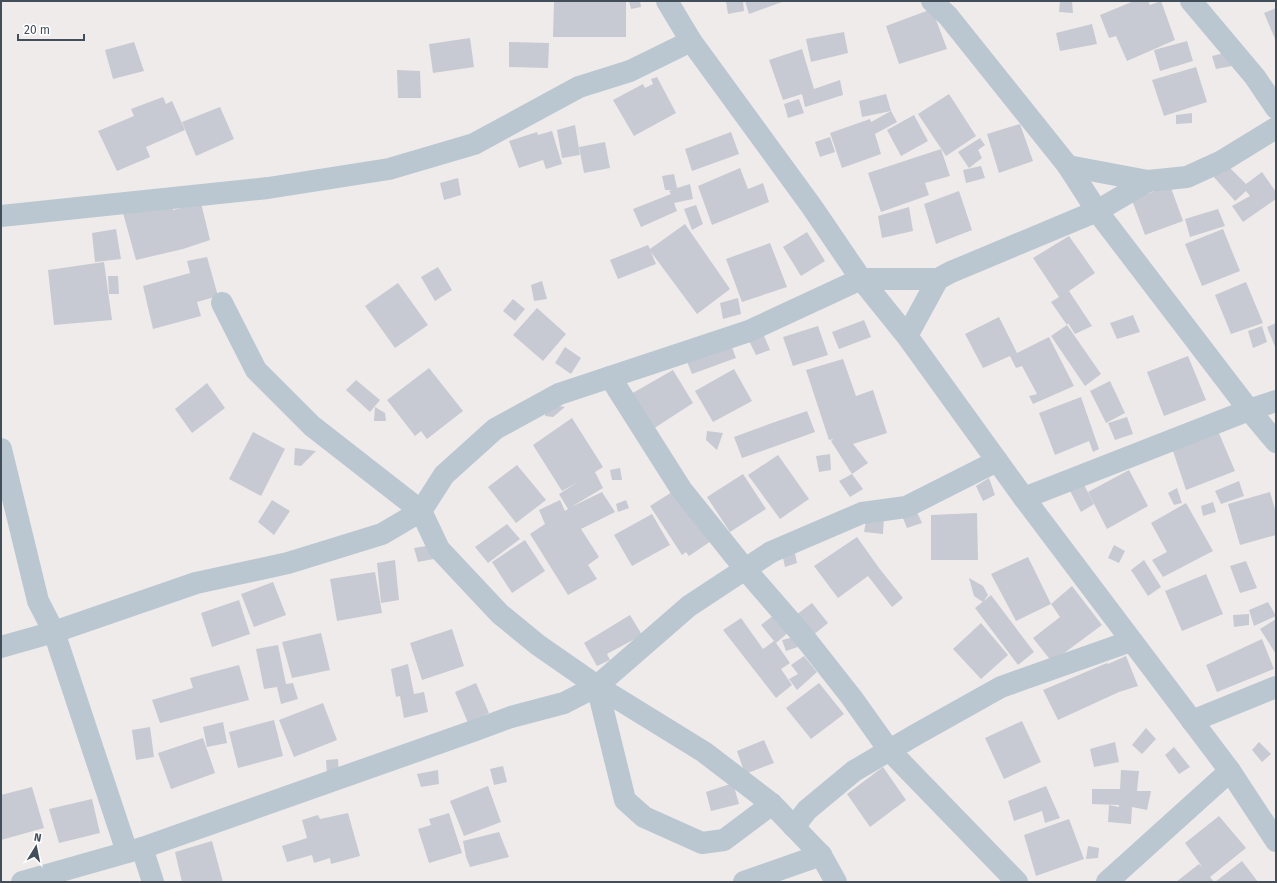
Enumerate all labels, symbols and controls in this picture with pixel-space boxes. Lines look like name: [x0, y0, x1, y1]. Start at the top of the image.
scale bar: [18, 16, 84, 42]
text: 20 m: [24, 23, 50, 37]
north arrow: [16, 827, 56, 867]
text: N: [33, 831, 42, 845]

